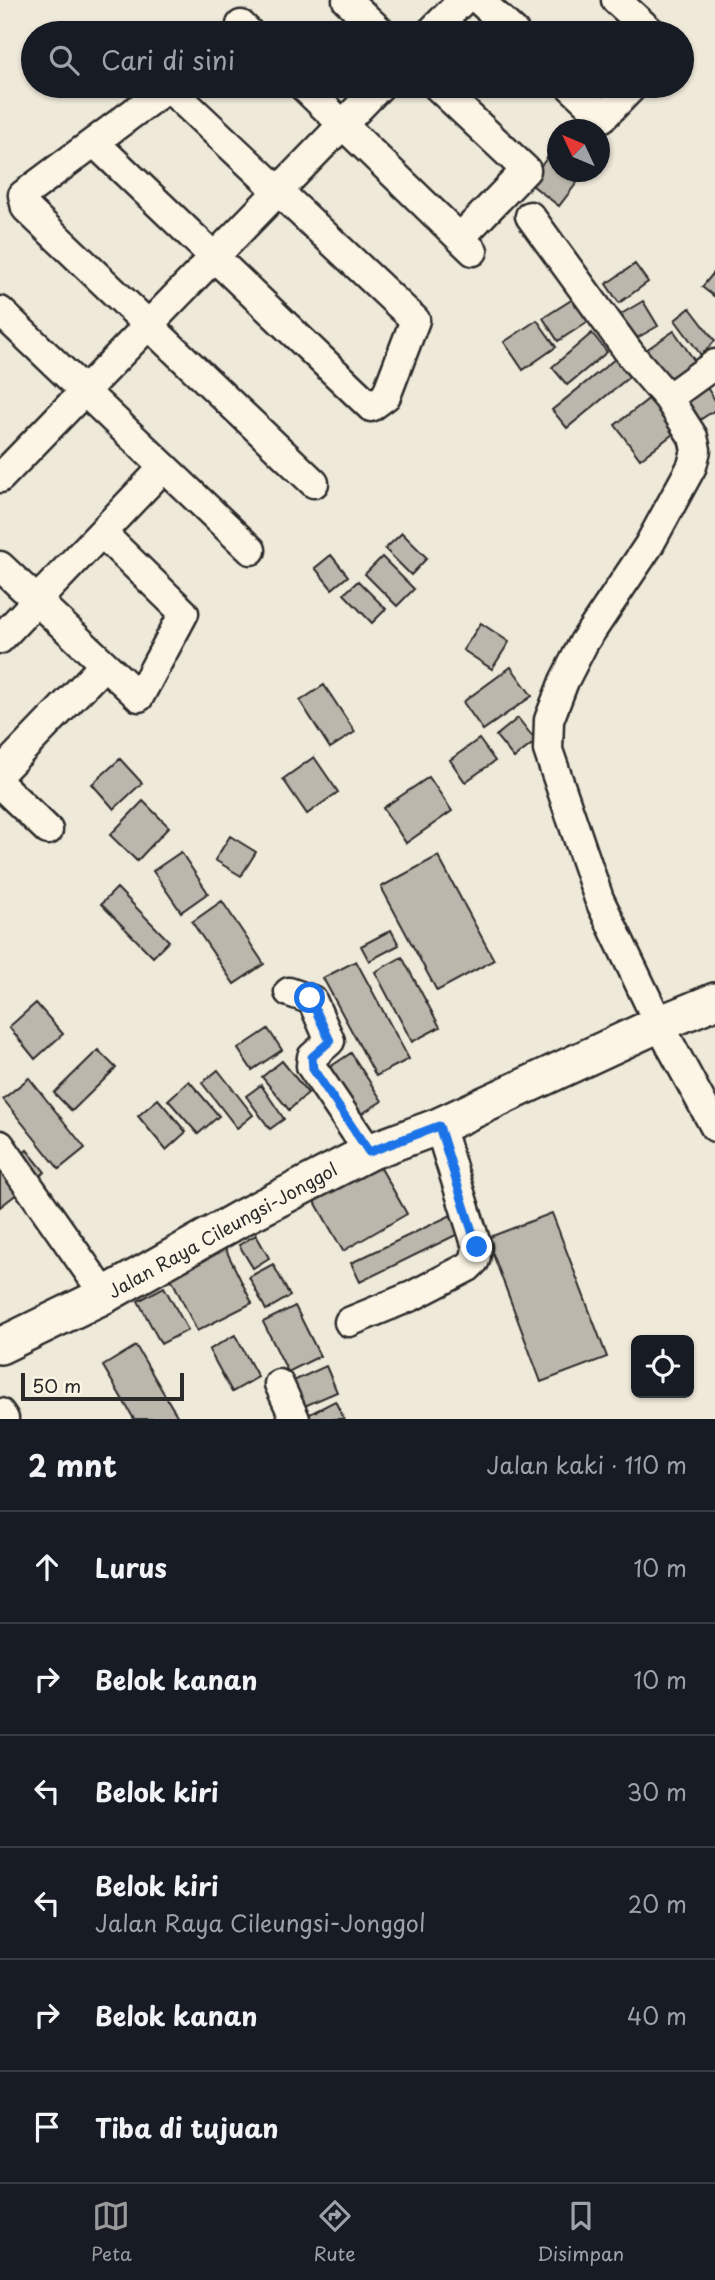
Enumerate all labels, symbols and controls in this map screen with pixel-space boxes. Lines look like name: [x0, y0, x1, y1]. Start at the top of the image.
search box: [21, 21, 694, 98]
text: Cari di sini: [101, 40, 235, 79]
icon: search: [45, 41, 83, 79]
north arrow: [547, 119, 610, 182]
route start: [294, 982, 325, 1013]
street label: Jalan Raya Cileungsi-Jonggol: [103, 1155, 342, 1304]
route end: [461, 1231, 492, 1262]
map controls: [631, 1335, 694, 1398]
button: locate: [631, 1335, 694, 1398]
scale bar: [21, 1370, 184, 1402]
text: 50 m: [32, 1371, 81, 1399]
text: 2 mnt: [28, 1442, 117, 1487]
text: Jalan kaki · 110 m: [487, 1447, 687, 1482]
icon: ahead: [28, 1548, 66, 1586]
text: Lurus: [95, 1548, 167, 1587]
text: 10 m: [633, 1550, 687, 1585]
icon: right: [28, 1660, 66, 1698]
text: Belok kanan: [95, 1660, 257, 1699]
text: 10 m: [633, 1662, 687, 1697]
icon: left: [28, 1772, 66, 1810]
text: Belok kiri: [95, 1772, 218, 1811]
text: 30 m: [626, 1774, 687, 1809]
text: Belok kiri: [95, 1866, 218, 1905]
icon: left: [28, 1884, 66, 1922]
text: 20 m: [628, 1886, 687, 1921]
text: Jalan Raya Cileungsi-Jonggol: [95, 1905, 426, 1940]
icon: right: [28, 1996, 66, 2034]
text: Belok kanan: [95, 1996, 257, 2035]
text: 40 m: [627, 1998, 687, 2033]
icon: arrive: [28, 2108, 66, 2146]
text: Tiba di tujuan: [95, 2108, 279, 2147]
tab: Peta: [91, 2197, 132, 2267]
tab: Rute: [314, 2197, 356, 2267]
tab: Disimpan: [537, 2197, 624, 2267]

